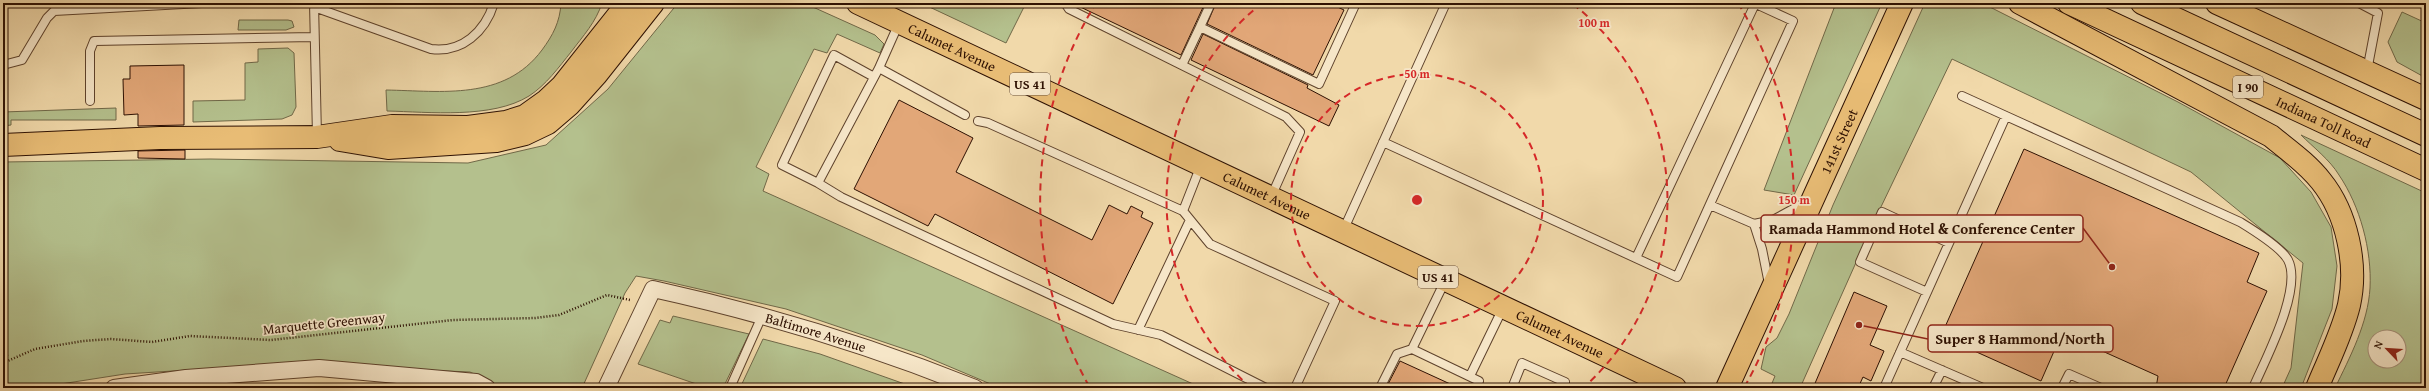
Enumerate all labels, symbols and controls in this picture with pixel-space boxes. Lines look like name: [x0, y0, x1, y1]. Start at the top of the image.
text: 100 m: [1578, 14, 1611, 31]
street label: Calumet Avenue: [905, 18, 1000, 77]
text: 50 m: [1404, 65, 1430, 82]
road number: US 41: [1010, 73, 1050, 95]
road number: I 90: [2233, 76, 2263, 98]
street label: Indiana Toll Road: [2273, 91, 2375, 153]
street label: 141st Street: [1816, 106, 1863, 177]
street label: Calumet Avenue: [1220, 166, 1314, 225]
text: 150 m: [1778, 191, 1811, 208]
centre of rings: [1410, 193, 1424, 207]
callout: Ramada Hammond Hotel & Conference Center: [1761, 215, 2083, 242]
text: Ramada Hammond Hotel & Conference Center: [1769, 218, 2075, 239]
road number: US 41: [1418, 266, 1458, 288]
street label: Calumet Avenue: [1513, 305, 1608, 363]
street label: Marquette Greenway: [262, 307, 386, 339]
street label: Baltimore Avenue: [763, 307, 869, 357]
callout: Super 8 Hammond/North: [1928, 325, 2113, 352]
text: Super 8 Hammond/North: [1935, 328, 2105, 349]
north arrow: [2367, 329, 2407, 369]
text: N: [2369, 337, 2387, 351]

